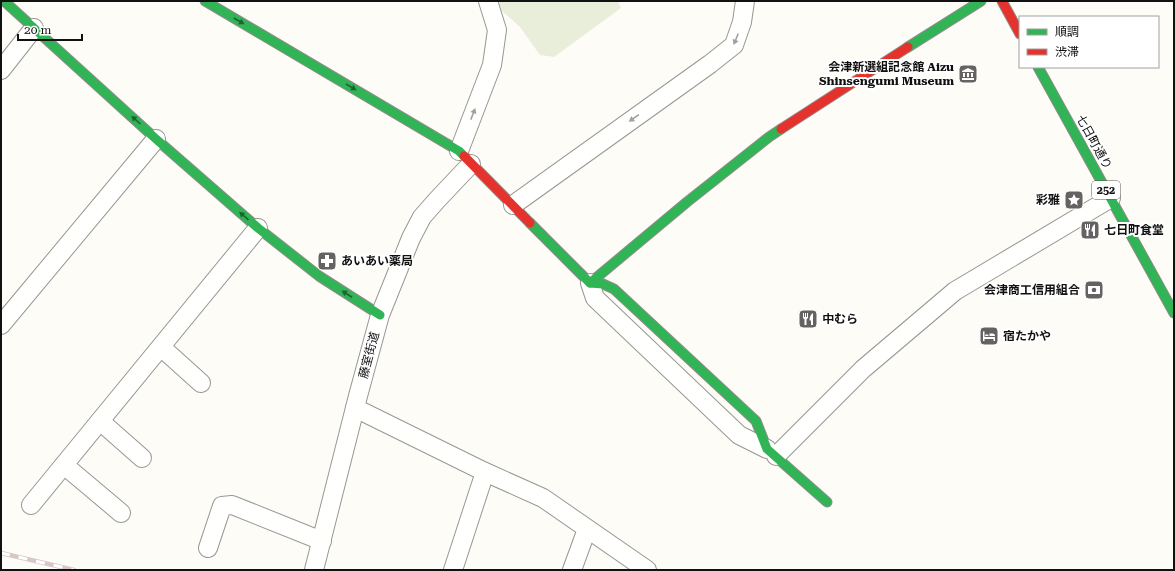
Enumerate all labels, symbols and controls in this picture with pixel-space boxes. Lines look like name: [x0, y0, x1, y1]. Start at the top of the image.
scale bar: [18, 16, 82, 42]
legend: [1019, 16, 1159, 68]
one-way arrow: [233, 17, 245, 24]
text: 20 m: [24, 23, 51, 37]
text: 順調: [1055, 25, 1079, 39]
one-way arrow: [732, 33, 738, 45]
text: 渋滞: [1055, 45, 1079, 59]
place label: 会津新選組記念館 Aizu Shinsengumi Museum: [819, 60, 954, 88]
museum icon: 会津新選組記念館 Aizu Shinsengumi Museum: [957, 63, 979, 85]
one-way arrow: [345, 83, 357, 90]
one-way arrow: [471, 108, 477, 120]
street label: 七日町通り: [1073, 112, 1115, 172]
one-way arrow: [629, 114, 639, 122]
one-way arrow: [130, 116, 141, 125]
road number: 252: [1092, 181, 1120, 199]
place icon: 彩雅: [1063, 189, 1085, 211]
place label: 彩雅: [1036, 193, 1060, 207]
one-way arrow: [238, 211, 249, 220]
restaurant icon: 七日町食堂: [1079, 219, 1101, 241]
place label: 七日町食堂: [1104, 223, 1164, 237]
pharmacy icon: あいあい薬局: [316, 250, 338, 272]
place label: あいあい薬局: [341, 254, 413, 268]
bank icon: 会津商工信用組合: [1083, 279, 1105, 301]
place label: 会津商工信用組合: [984, 283, 1080, 297]
one-way arrow: [342, 290, 352, 298]
restaurant icon: 中むら: [797, 308, 819, 330]
place label: 中むら: [822, 312, 858, 326]
hotel icon: 宿たかや: [978, 325, 1000, 347]
place label: 宿たかや: [1003, 329, 1051, 343]
street label: 藤室街道: [356, 330, 382, 380]

